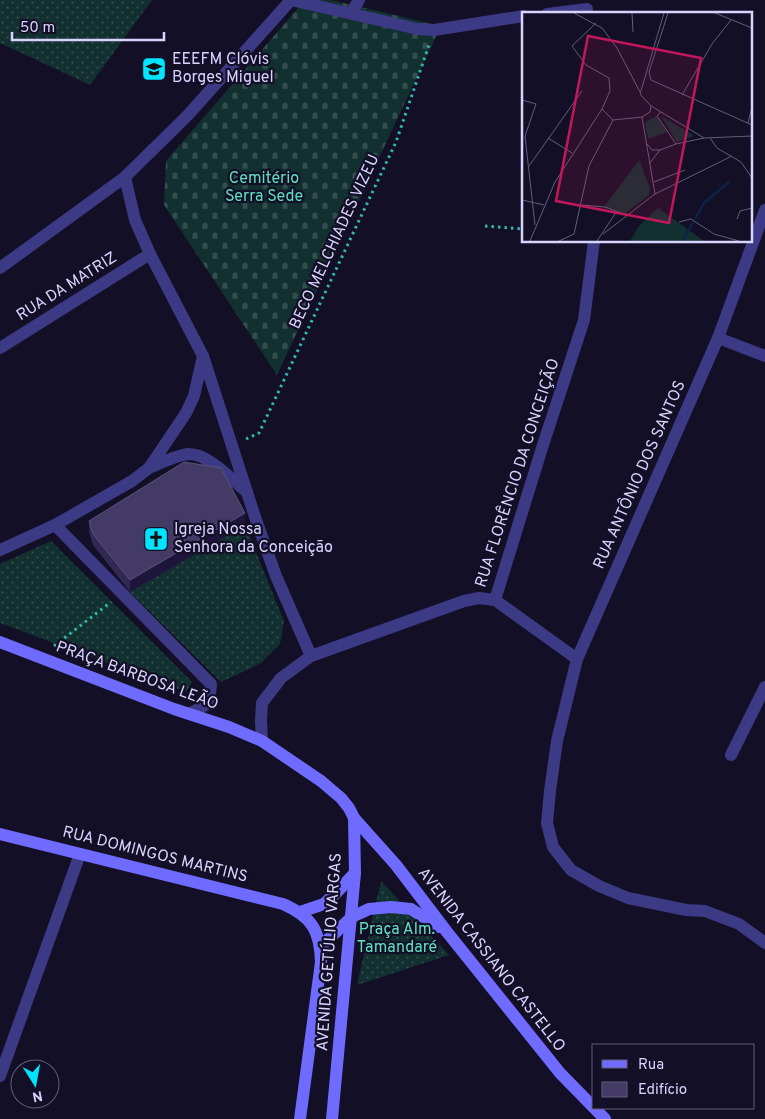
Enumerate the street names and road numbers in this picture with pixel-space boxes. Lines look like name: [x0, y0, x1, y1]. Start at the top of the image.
street label: BECO MELCHIADES VIZEU: [286, 151, 384, 333]
street label: RUA DA MATRIZ: [13, 248, 121, 326]
street label: RUA FLORÊNCIO DA CONCEIÇÃO: [469, 355, 565, 590]
street label: RUA ANTÔNIO DOS SANTOS: [588, 377, 691, 572]
street label: PRAÇA BARBOSA LEÃO: [53, 634, 222, 715]
street label: RUA DOMINGOS MARTINS: [60, 822, 250, 888]
street label: AVENIDA GETÚLIO VARGAS: [311, 852, 347, 1052]
street label: AVENIDA CASSIANO CASTELLO: [413, 864, 569, 1056]

